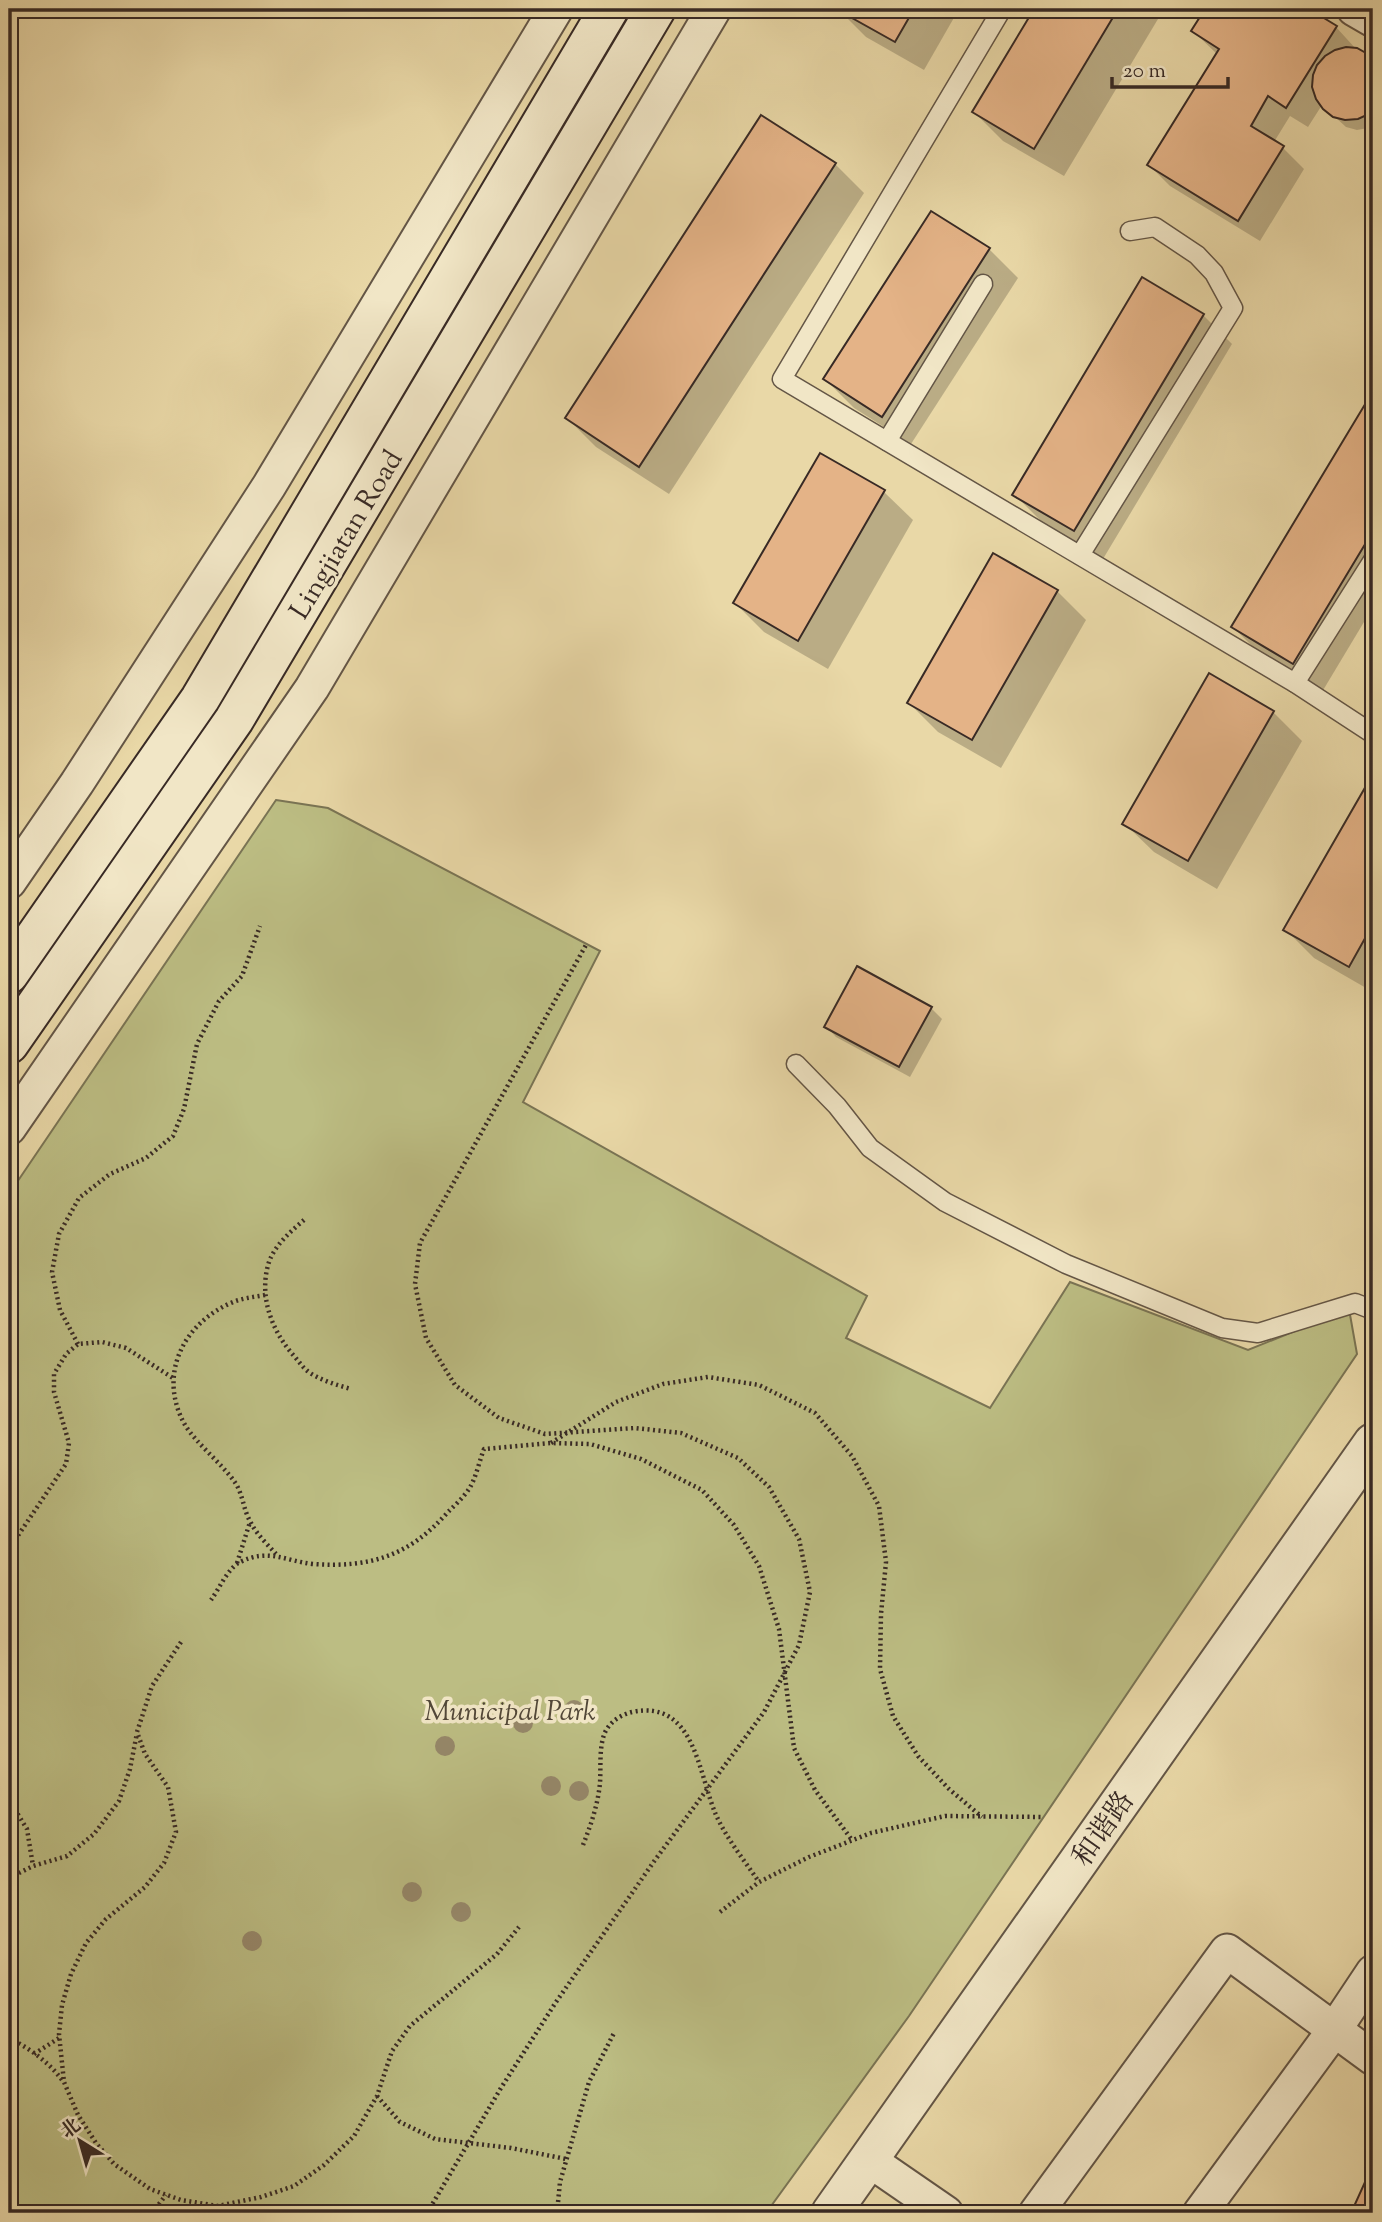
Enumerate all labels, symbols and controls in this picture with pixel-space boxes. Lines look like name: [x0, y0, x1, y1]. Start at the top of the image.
scale bar: [1112, 46, 1228, 90]
text: 20 m: [1123, 57, 1166, 87]
street label: Lingjiatan Road: [281, 443, 414, 628]
park label: Municipal Park: [424, 1693, 596, 1733]
street label: 和谐路: [1064, 1784, 1145, 1876]
north arrow: [46, 2106, 116, 2176]
text: 北: [56, 2113, 87, 2146]

